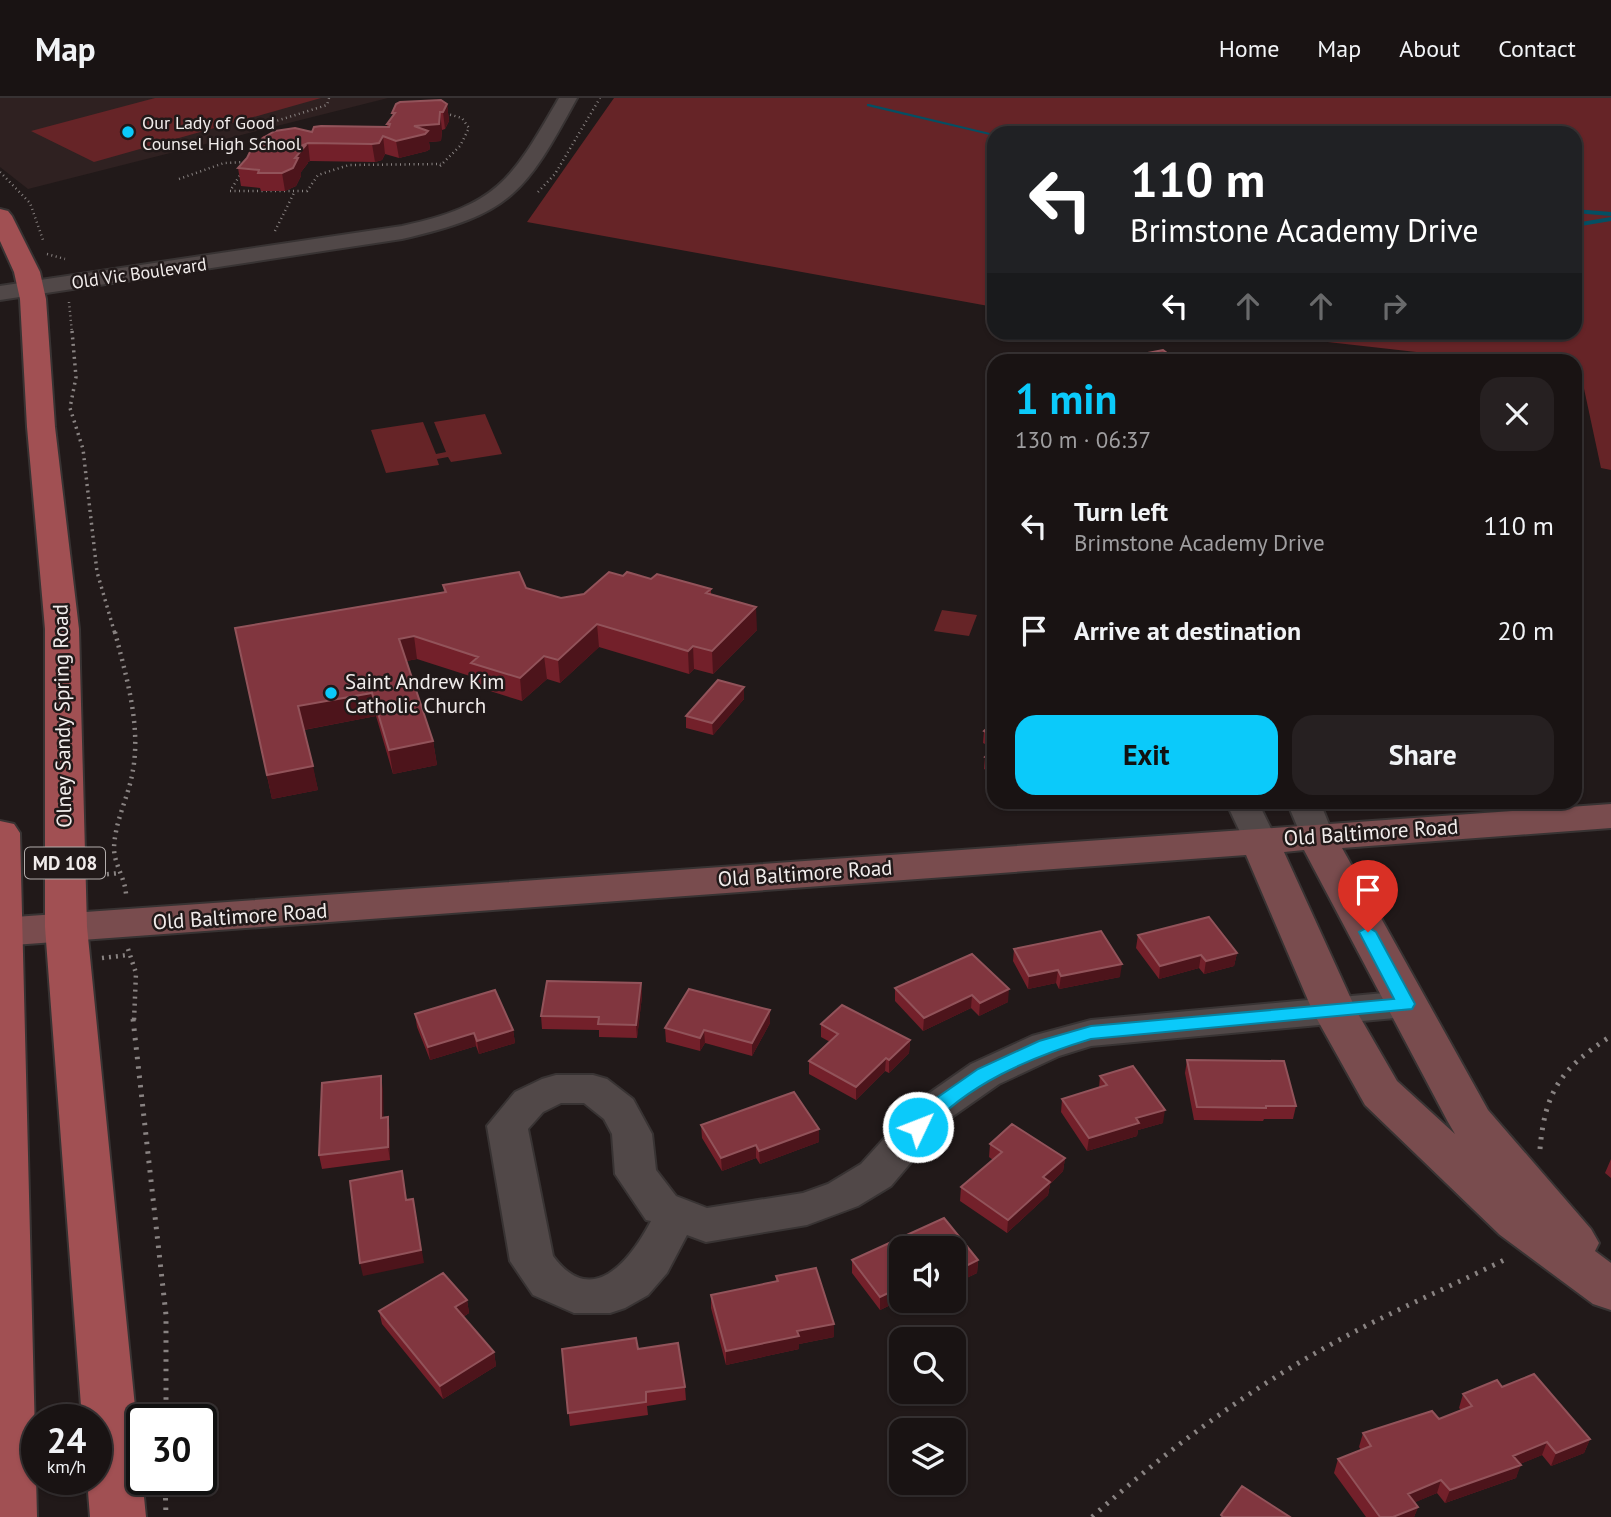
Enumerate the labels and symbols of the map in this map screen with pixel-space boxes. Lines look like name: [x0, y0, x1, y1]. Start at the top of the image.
place label: Our Lady of Good Counsel High School: [142, 111, 302, 155]
marker: Our Lady of Good Counsel High School: [120, 124, 136, 140]
street label: Old Vic Boulevard: [70, 252, 208, 294]
street label: Olney Sandy Spring Road: [47, 604, 77, 828]
place label: Saint Andrew Kim Catholic Church: [345, 668, 504, 719]
marker: Saint Andrew Kim Catholic Church: [323, 685, 339, 701]
street label: Old Baltimore Road: [1283, 812, 1459, 852]
road number: MD 108: [25, 848, 105, 878]
street label: Old Baltimore Road: [717, 853, 893, 893]
pin: [1338, 860, 1398, 932]
street label: Old Baltimore Road: [152, 896, 328, 936]
position arrow: [881, 1090, 955, 1164]
speed limit sign: 30: [126, 1404, 217, 1495]

